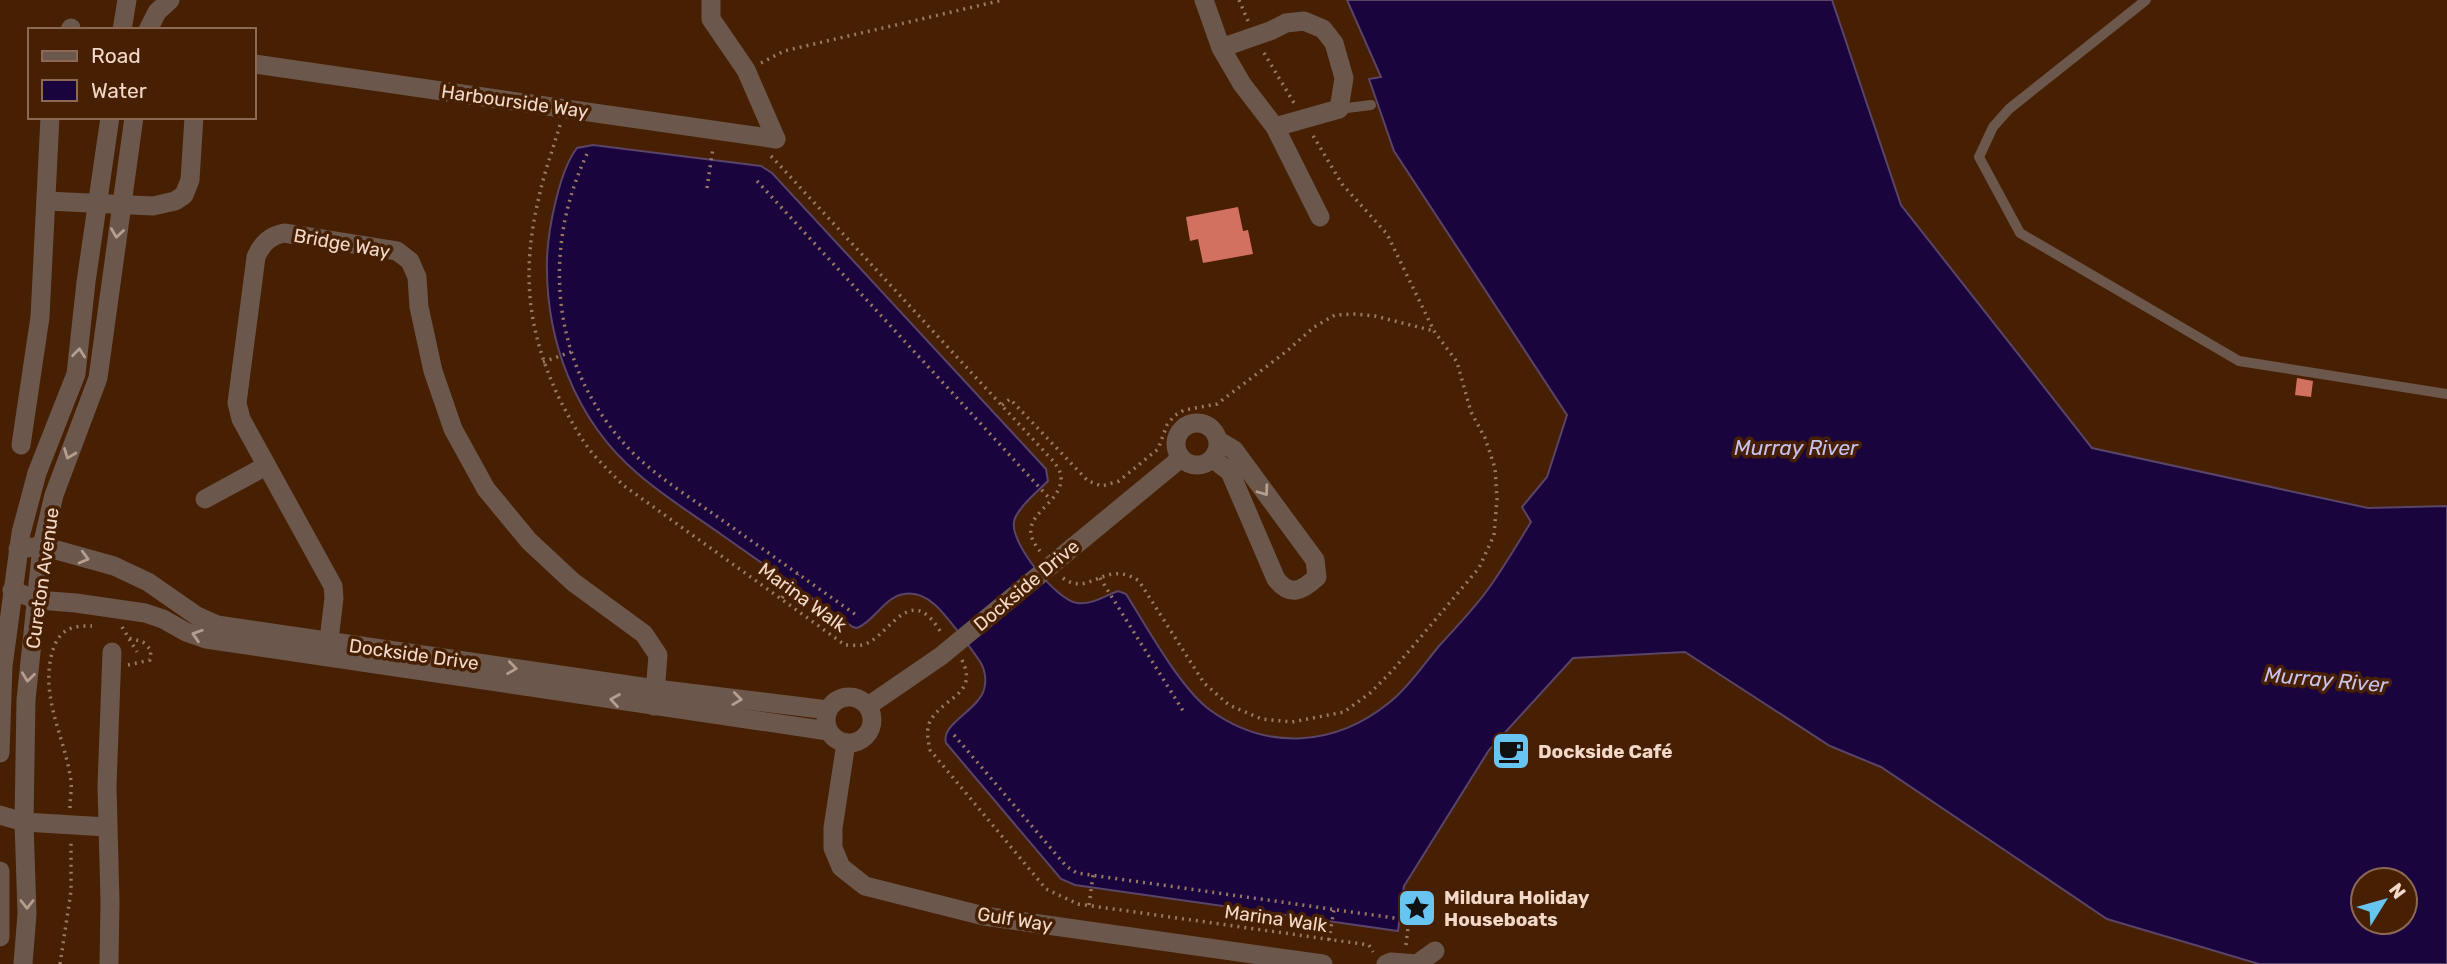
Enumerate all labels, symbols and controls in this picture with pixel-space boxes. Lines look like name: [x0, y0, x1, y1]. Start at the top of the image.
legend: [28, 28, 256, 119]
text: Road: [91, 43, 141, 68]
text: Water: [91, 78, 147, 103]
street label: Harbourside Way: [440, 80, 590, 123]
street label: Bridge Way: [292, 224, 392, 263]
one-way arrow: [110, 227, 125, 239]
one-way arrow: [71, 347, 86, 359]
water label: Murray River: [1734, 435, 1859, 460]
one-way arrow: [63, 448, 77, 460]
one-way arrow: [1256, 483, 1268, 495]
street label: Cureton Avenue: [21, 506, 64, 650]
street label: Dockside Drive: [969, 535, 1084, 636]
one-way arrow: [78, 550, 90, 564]
street label: Marina Walk: [754, 558, 851, 637]
one-way arrow: [191, 629, 203, 644]
street label: Dockside Drive: [348, 634, 480, 675]
one-way arrow: [506, 660, 518, 675]
water label: Murray River: [2263, 662, 2390, 697]
one-way arrow: [21, 672, 36, 683]
one-way arrow: [732, 691, 743, 706]
one-way arrow: [609, 693, 621, 708]
cafe icon: Dockside Café: [1490, 730, 1532, 772]
place label: Dockside Café: [1538, 740, 1673, 763]
north arrow: [2349, 866, 2419, 936]
text: N: [2384, 879, 2410, 903]
place label: Mildura Holiday Houseboats: [1444, 886, 1590, 931]
place icon: Mildura Holiday Houseboats: [1396, 887, 1438, 929]
one-way arrow: [19, 899, 35, 910]
street label: Marina Walk: [1223, 900, 1329, 937]
street label: Gulf Way: [976, 902, 1054, 937]

